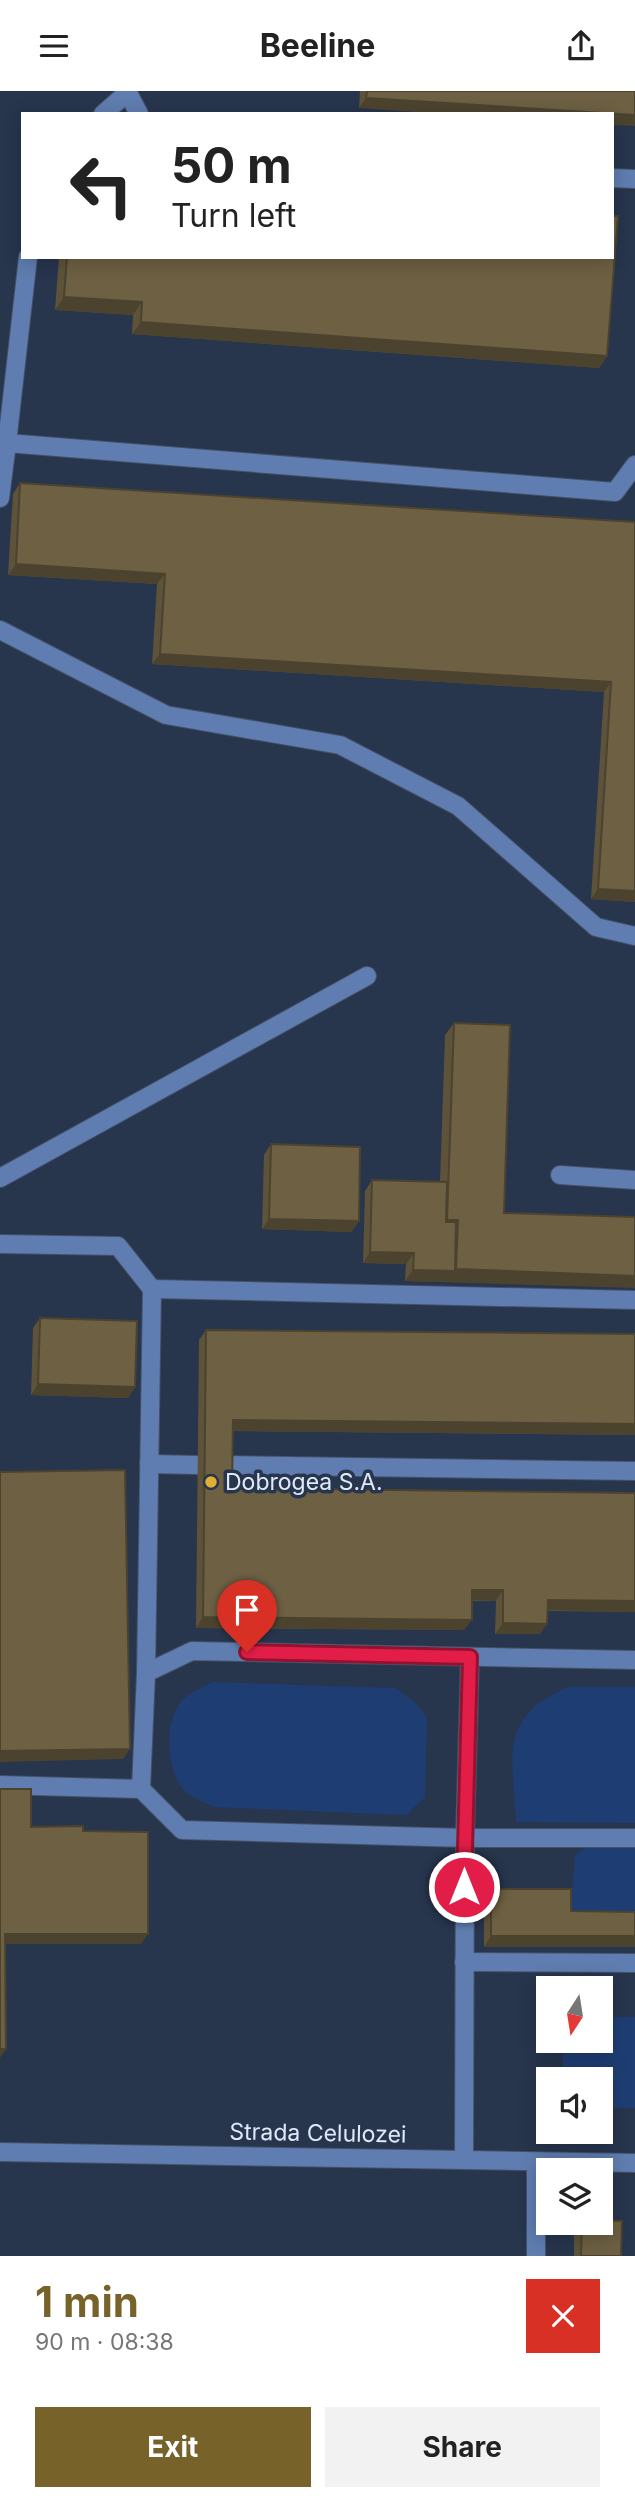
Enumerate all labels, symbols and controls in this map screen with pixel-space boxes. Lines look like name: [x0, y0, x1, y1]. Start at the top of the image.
text: Beeline: [260, 26, 375, 65]
icon: menu: [35, 27, 73, 65]
icon: share: [562, 27, 600, 65]
text: 50 m: [171, 136, 292, 195]
icon: left: [56, 140, 147, 231]
text: Turn left: [171, 196, 296, 235]
place label: Dobrogea S.A.: [225, 1468, 383, 1496]
marker: Dobrogea S.A.: [203, 1474, 219, 1490]
pin: [217, 1580, 277, 1652]
icon: arrive: [228, 1591, 266, 1629]
position arrow: [427, 1850, 501, 1924]
north arrow: [536, 1976, 612, 2053]
map controls: [536, 1976, 613, 2235]
button: sound: [536, 2067, 613, 2144]
street label: Strada Celulozei: [229, 2117, 407, 2149]
button: layers: [536, 2158, 613, 2235]
text: 1 min: [35, 2276, 139, 2327]
button: close: [526, 2279, 600, 2353]
text: 90 m · 08:38: [35, 2328, 174, 2356]
button: Exit: [35, 2407, 311, 2487]
button: Share: [325, 2407, 600, 2487]

